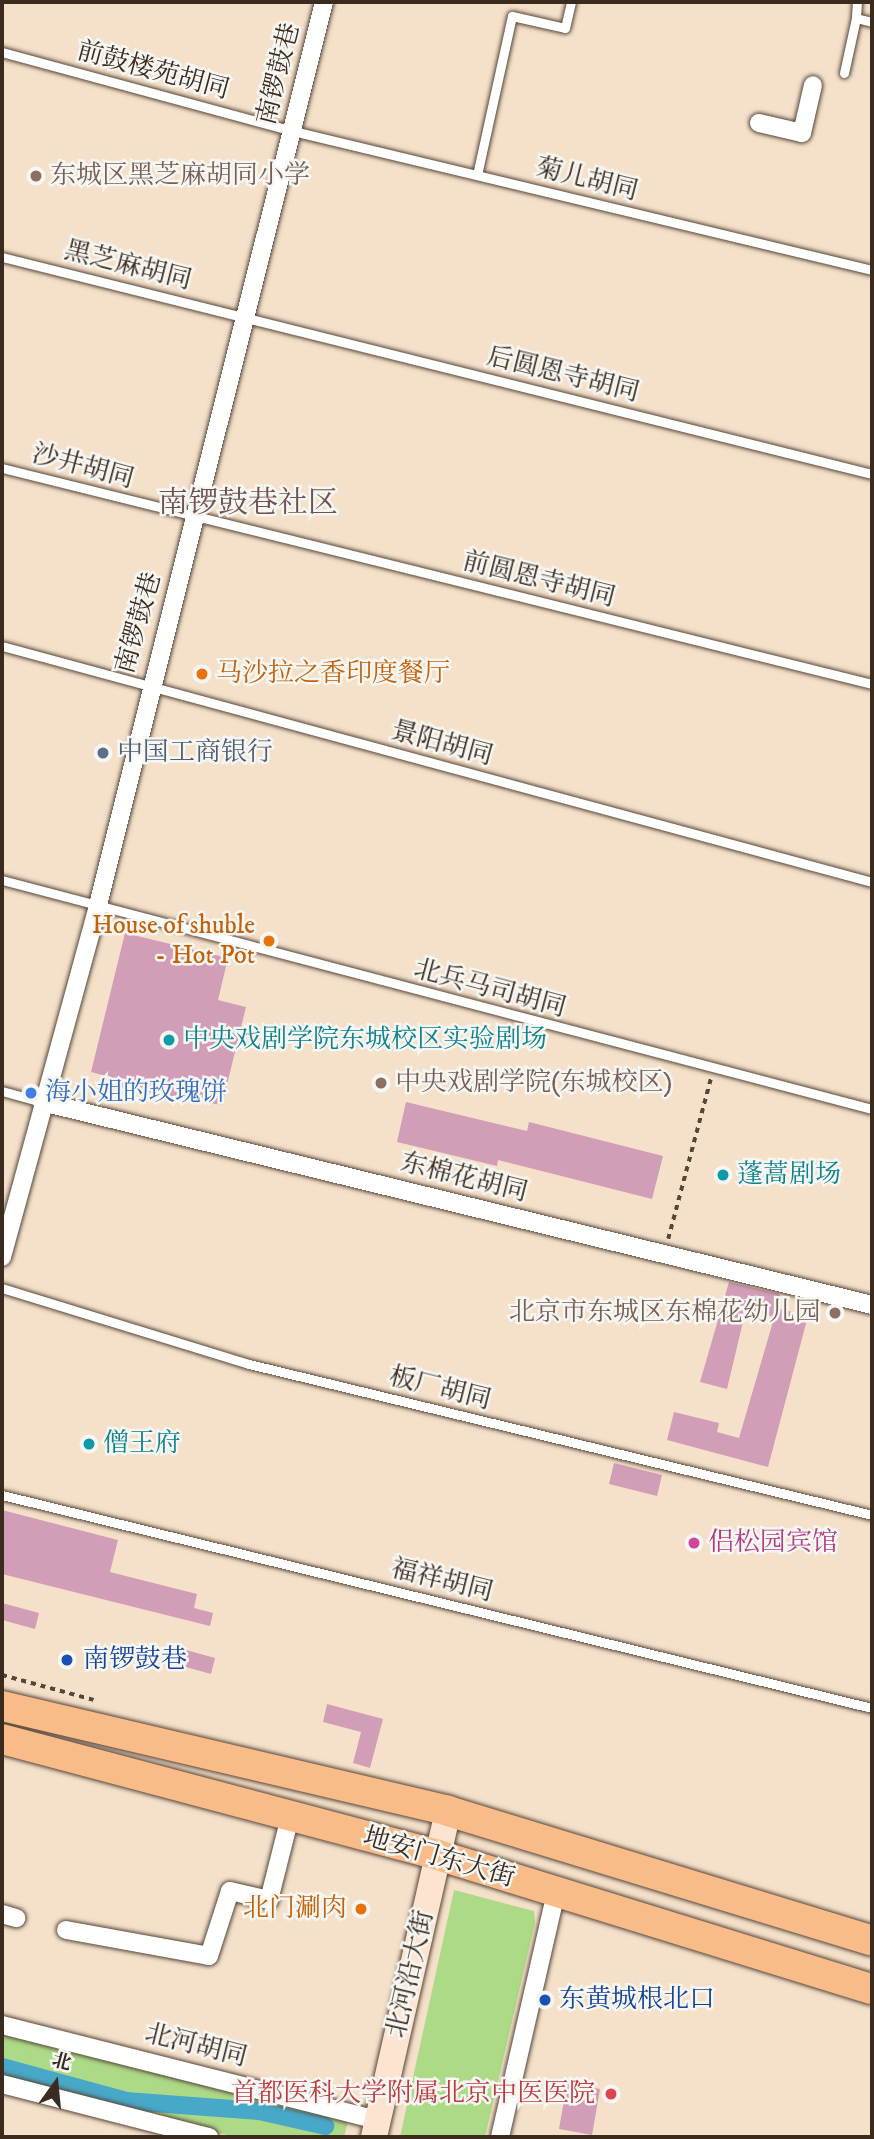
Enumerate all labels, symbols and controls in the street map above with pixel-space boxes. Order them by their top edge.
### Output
street label: 南锣鼓巷 [251,20,307,128]
street label: 前鼓楼苑胡同 [74,36,232,106]
street label: 菊儿胡同 [533,152,641,208]
place label: 东城区黑芝麻胡同小学 [50,160,310,192]
marker: 东城区黑芝麻胡同小学 [28,168,44,184]
street label: 黑芝麻胡同 [61,235,195,297]
street label: 后圆恩寺胡同 [484,341,642,409]
street label: 沙井胡同 [29,438,137,496]
district label: 南锣鼓巷社区 [158,486,338,522]
street label: 前圆恩寺胡同 [460,546,618,614]
street label: 南锣鼓巷 [110,569,168,677]
place label: 马沙拉之香印度餐厅 [216,658,450,690]
marker: 马沙拉之香印度餐厅 [194,666,210,682]
street label: 景阳胡同 [388,715,496,773]
place label: 中国工商银行 [117,737,273,769]
marker: 中国工商银行 [95,745,111,761]
place label: House of shuble - Hot Pot [92,910,255,972]
marker: House of shuble - Hot Pot [261,933,277,949]
street label: 北兵马司胡同 [411,954,569,1024]
place label: 中央戏剧学院东城校区实验剧场 [183,1024,547,1056]
marker: 中央戏剧学院东城校区实验剧场 [161,1032,177,1048]
place label: 中央戏剧学院(东城校区) [395,1067,672,1099]
marker: 中央戏剧学院(东城校区) [373,1075,389,1091]
place label: 海小姐的玫瑰饼 [45,1077,227,1109]
marker: 海小姐的玫瑰饼 [23,1085,39,1101]
street label: 东棉花胡同 [397,1147,531,1209]
place label: 蓬蒿剧场 [737,1159,841,1191]
marker: 蓬蒿剧场 [715,1167,731,1183]
place label: 北京市东城区东棉花幼儿园 [509,1297,821,1329]
marker: 北京市东城区东棉花幼儿园 [827,1305,843,1321]
street label: 板厂胡同 [386,1361,494,1417]
place label: 僧王府 [103,1428,181,1460]
marker: 僧王府 [81,1436,97,1452]
place label: 侣松园宾馆 [708,1527,838,1559]
marker: 侣松园宾馆 [686,1535,702,1551]
street label: 福祥胡同 [388,1553,496,1609]
place label: 南锣鼓巷 [83,1644,187,1676]
marker: 南锣鼓巷 [57,1650,77,1670]
street label: 地安门东大街 [360,1822,518,1894]
place label: 北门涮肉 [243,1893,347,1925]
marker: 北门涮肉 [353,1901,369,1917]
street label: 北河沿大街 [381,1907,441,2041]
place label: 东黄城根北口 [559,1984,715,2016]
marker: 东黄城根北口 [537,1992,553,2008]
street label: 北河胡同 [142,2018,250,2074]
north arrow [21,2048,91,2118]
text: 北 [49,2049,74,2076]
place label: 首都医科大学附属北京中医医院 [231,2078,595,2110]
marker: 首都医科大学附属北京中医医院 [601,2084,621,2104]

